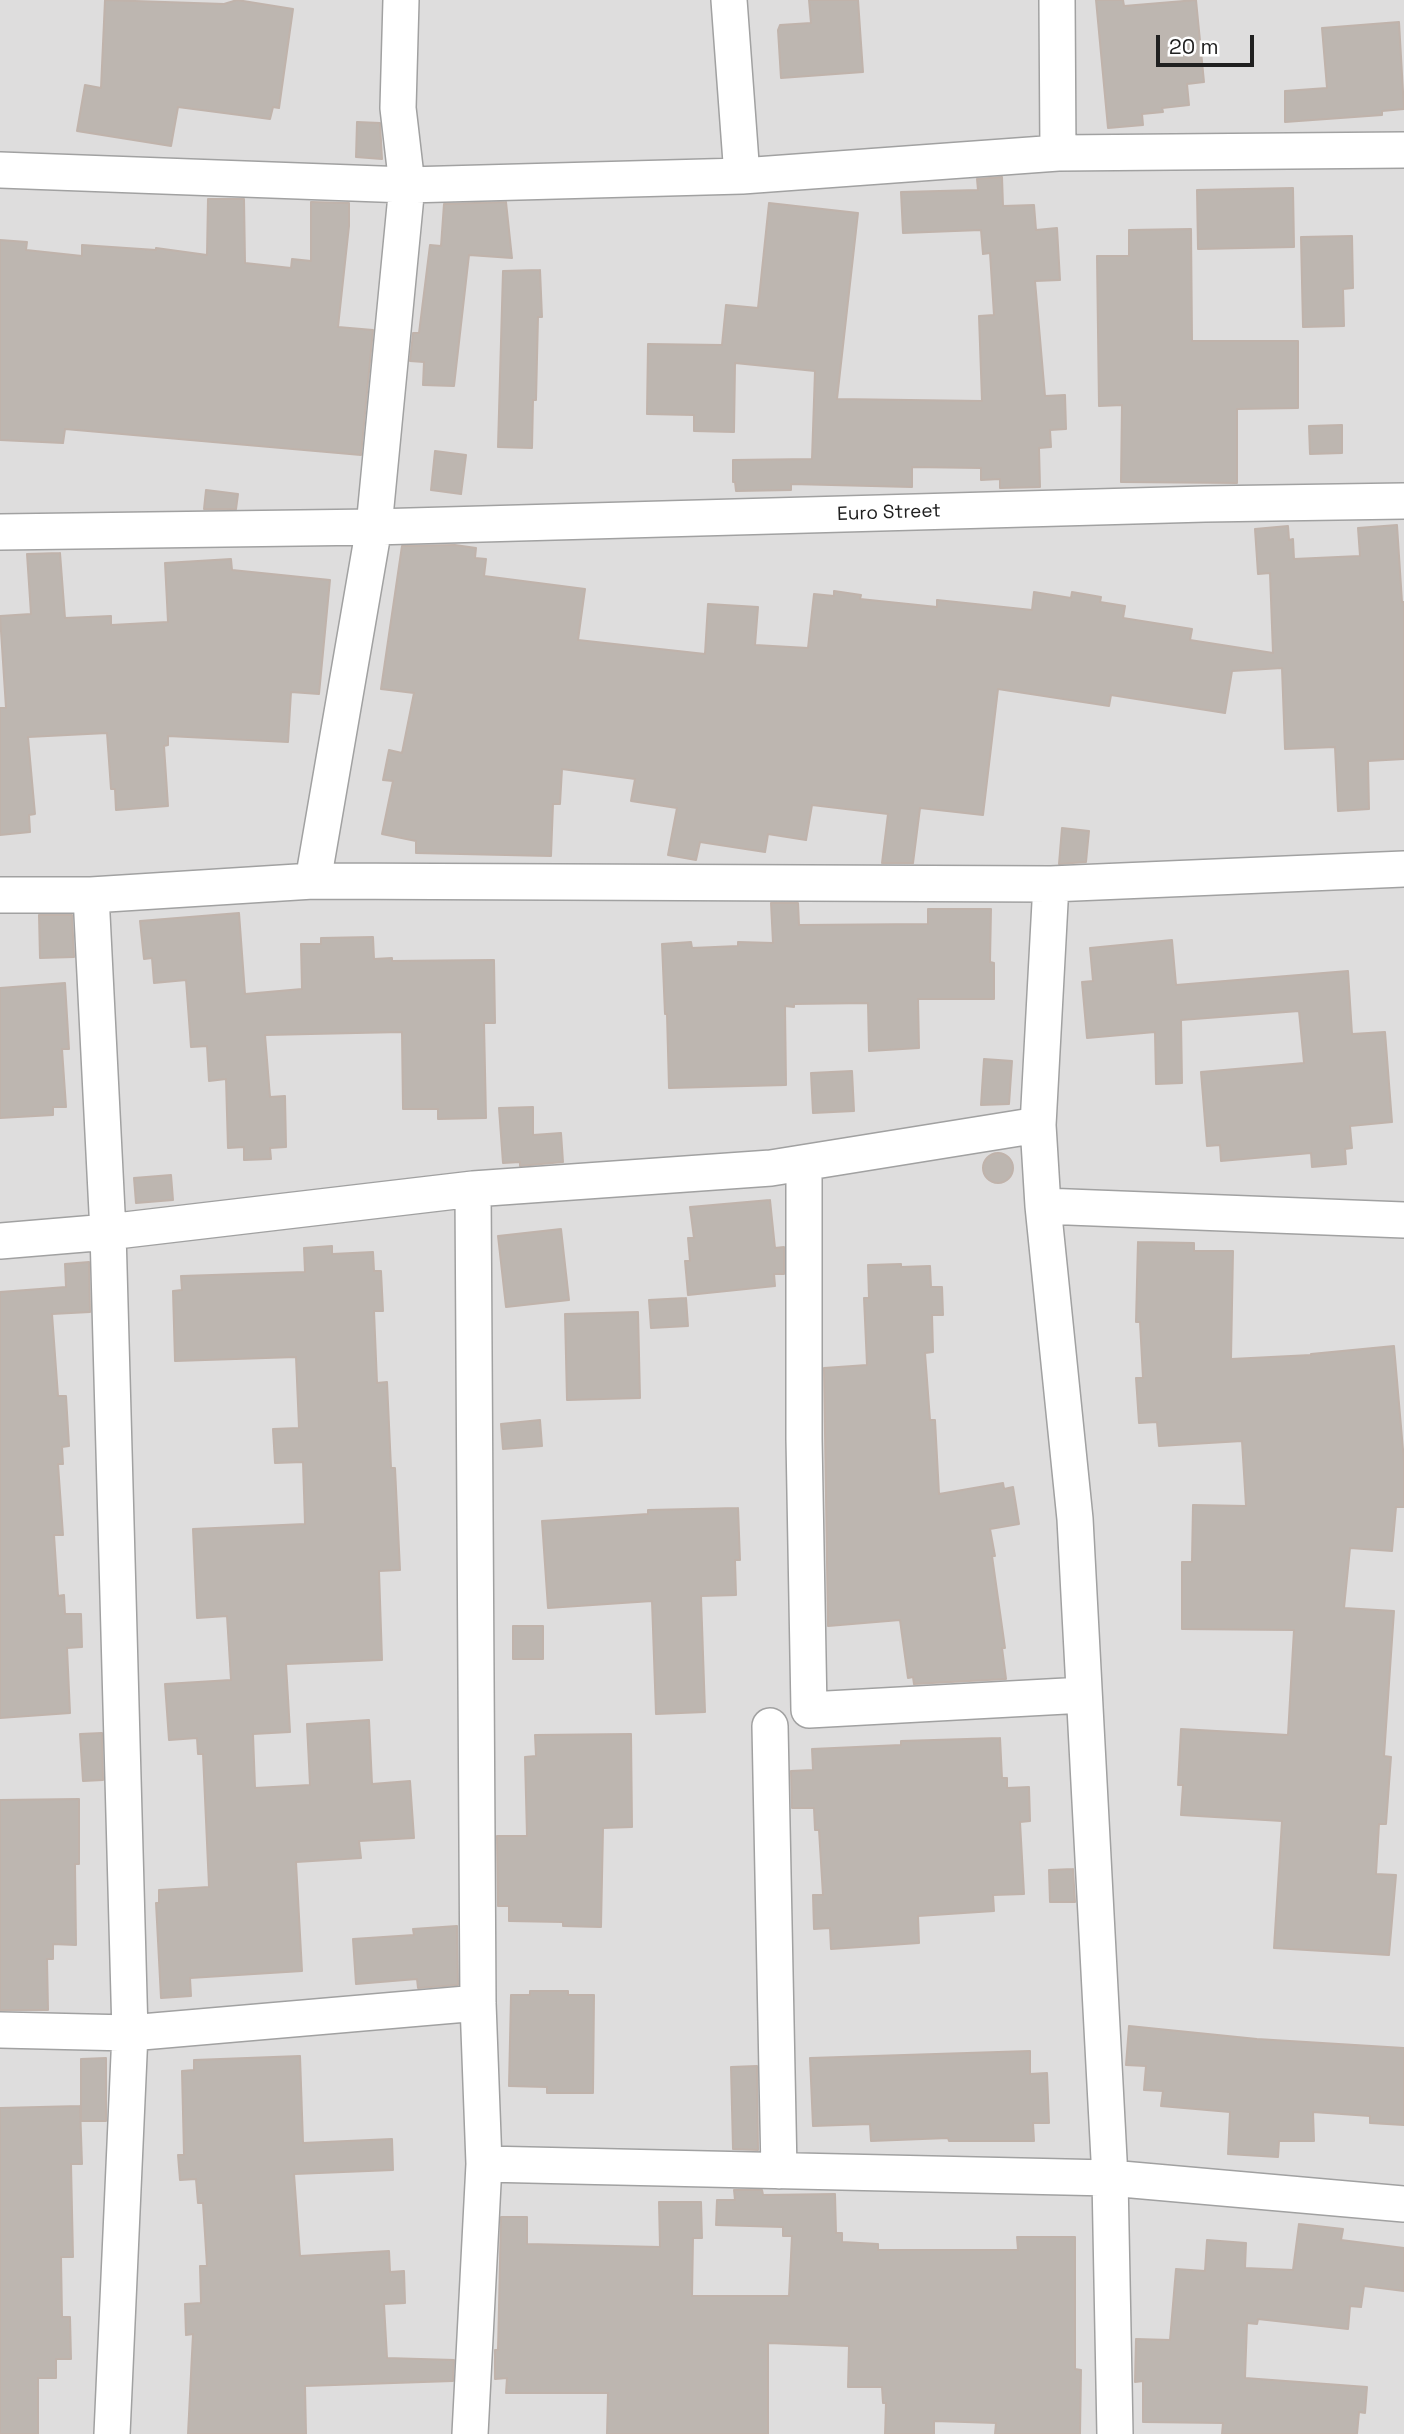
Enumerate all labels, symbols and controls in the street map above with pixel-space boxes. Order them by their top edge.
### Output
scale bar [1159,21,1257,65]
text: 20 m [1169,33,1219,60]
street label: Euro Street [837,500,941,526]

